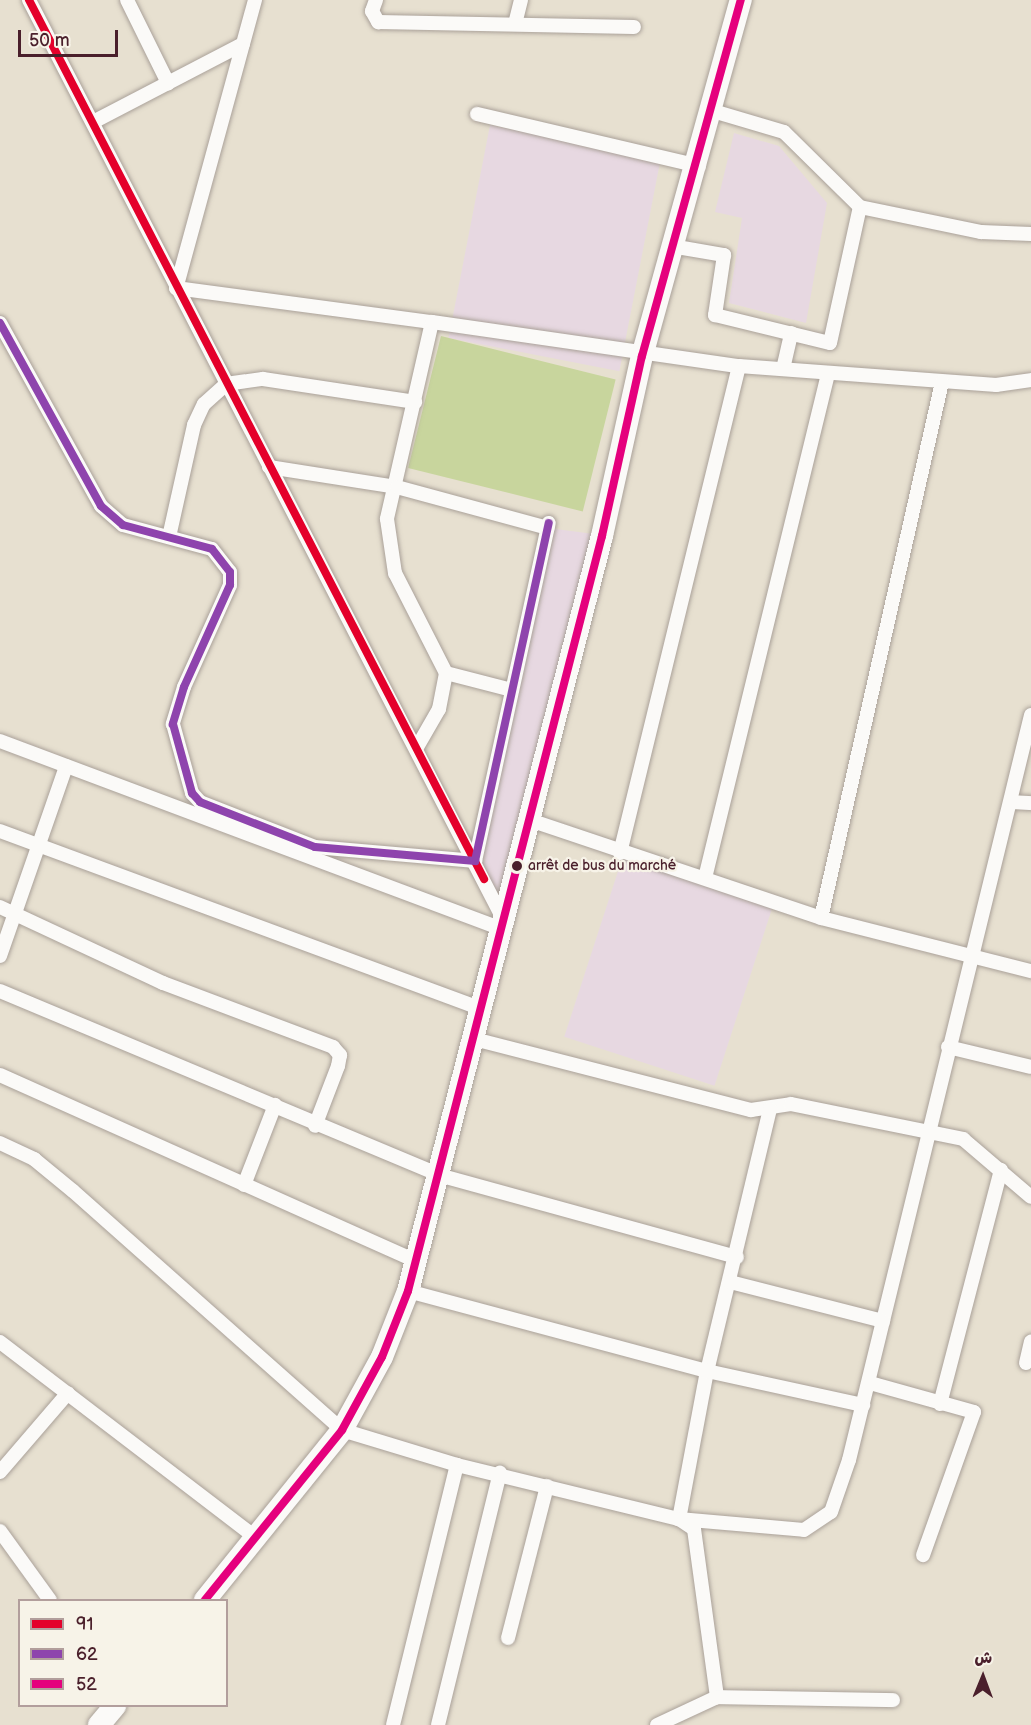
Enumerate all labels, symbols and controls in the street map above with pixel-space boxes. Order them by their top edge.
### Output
scale bar [21,18,122,56]
text: 50 m [29,30,70,51]
place label: arrêt de bus du marché [528,858,676,874]
marker: arrêt de bus du marché [511,860,523,872]
legend [18,1599,228,1707]
text: 91 [76,1614,93,1635]
text: 62 [76,1644,98,1665]
north arrow [953,1647,1013,1707]
text: ش [974,1649,992,1668]
text: 52 [76,1674,97,1695]

